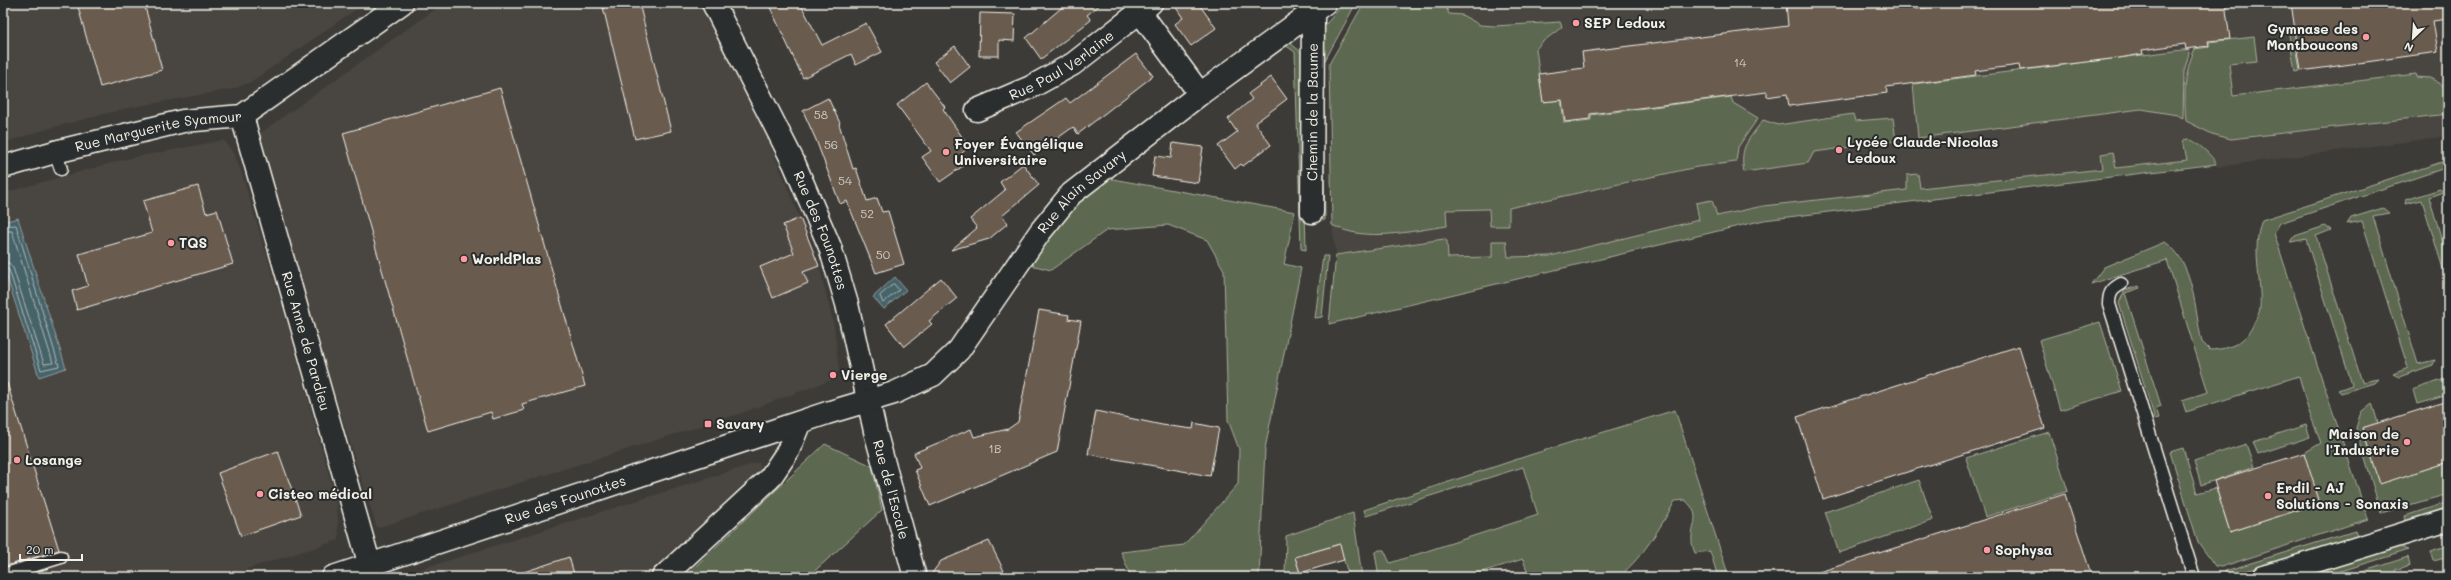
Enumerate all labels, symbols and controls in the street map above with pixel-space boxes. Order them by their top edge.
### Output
place label: SEP Ledoux [1584,13,1666,32]
marker: SEP Ledoux [1571,18,1581,28]
north arrow [2393,18,2433,58]
place label: Gymnase des Montboucons [2267,19,2358,54]
street label: Rue Paul Verlaine [1006,26,1118,104]
marker: Gymnase des Montboucons [2361,32,2371,42]
text: N [2402,39,2416,56]
street label: Chemin de la Baume [1302,43,1322,181]
house number: 14 [1734,54,1746,70]
street label: Rue Marguerite Syamour [73,106,243,156]
house number: 58 [814,106,828,122]
place label: Lycée Claude-Nicolas Ledoux [1847,132,1998,167]
place label: Foyer Évangélique Universitaire [954,134,1084,169]
house number: 56 [824,136,838,152]
street label: Rue Alain Savary [1033,145,1130,237]
marker: Lycée Claude-Nicolas Ledoux [1834,145,1844,155]
marker: Foyer Évangélique Universitaire [941,147,951,157]
street label: Rue des Founottes [789,168,852,292]
house number: 54 [838,172,852,188]
house number: 52 [860,205,874,221]
place label: TQS [179,233,207,252]
marker: TQS [166,238,176,248]
house number: 50 [876,246,891,262]
place label: WorldPlas [472,249,541,268]
marker: WorldPlas [459,254,469,264]
street label: Rue Anne de Pardieu [278,269,335,413]
place label: Vierge [841,365,887,384]
marker: Vierge [828,370,838,380]
place label: Savary [716,414,765,433]
marker: Savary [703,419,713,429]
place label: Maison de l'Industrie [2326,424,2399,459]
marker: Maison de l'Industrie [2402,437,2412,447]
street label: Rue de l'Escale [869,438,914,541]
house number: 1B [989,440,1001,456]
place label: Losange [25,450,82,469]
marker: Losange [12,455,22,465]
street label: Rue des Founottes [502,470,628,528]
place label: Erdil - AJ Solutions - Sonaxis [2276,478,2409,513]
place label: Cisteo médical [268,484,372,503]
marker: Cisteo médical [255,489,265,499]
marker: Erdil - AJ Solutions - Sonaxis [2263,491,2273,501]
scale bar [20,536,82,562]
place label: Sophysa [1995,540,2053,559]
text: 20 m [26,541,54,557]
marker: Sophysa [1982,545,1992,555]

